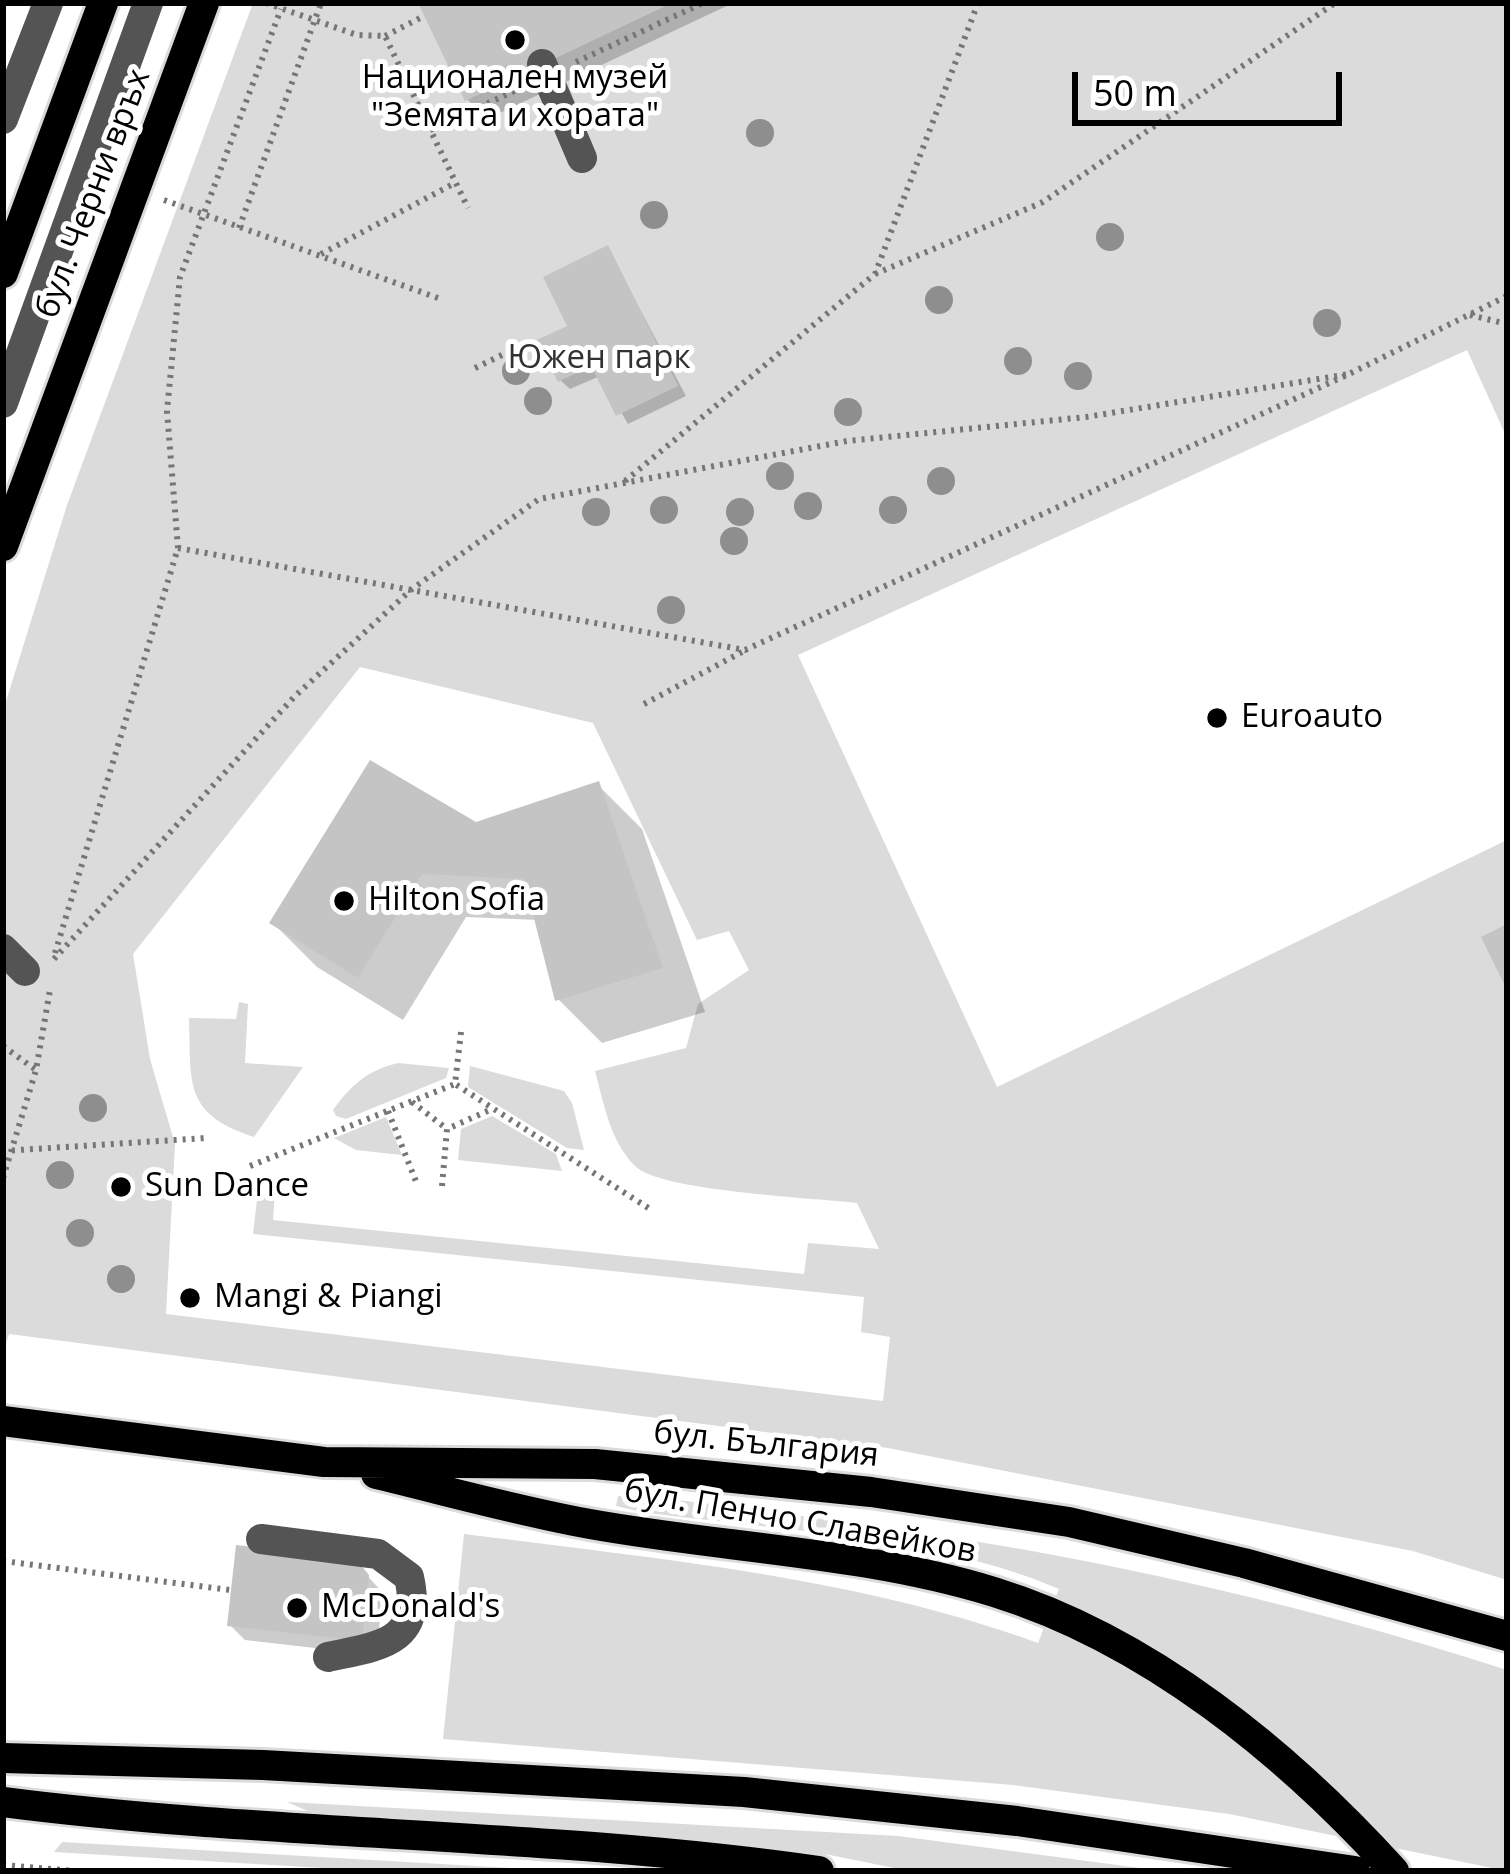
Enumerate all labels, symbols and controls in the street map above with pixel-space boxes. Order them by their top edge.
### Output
marker: Национален музей "Земята и хората" [502,27,528,53]
scale bar [1078,48,1348,122]
place label: Национален музей "Земята и хората" [362,59,668,137]
street label: бул. Черни връх [28,64,160,324]
text: 50 m [1093,68,1177,117]
park label: Южен парк [508,339,690,379]
place label: Euroauto [1241,698,1383,738]
marker: Euroauto [1204,705,1230,731]
place label: Hilton Sofia [368,881,545,921]
marker: Hilton Sofia [331,888,357,914]
place label: Sun Dance [145,1167,309,1207]
marker: Sun Dance [108,1174,134,1200]
place label: Mangi & Piangi [214,1278,443,1318]
marker: Mangi & Piangi [177,1285,203,1311]
street label: бул. България [652,1413,880,1477]
street label: бул. Пенчо Славейков [621,1472,979,1572]
place label: McDonald's [321,1588,500,1628]
marker: McDonald's [284,1595,310,1621]

